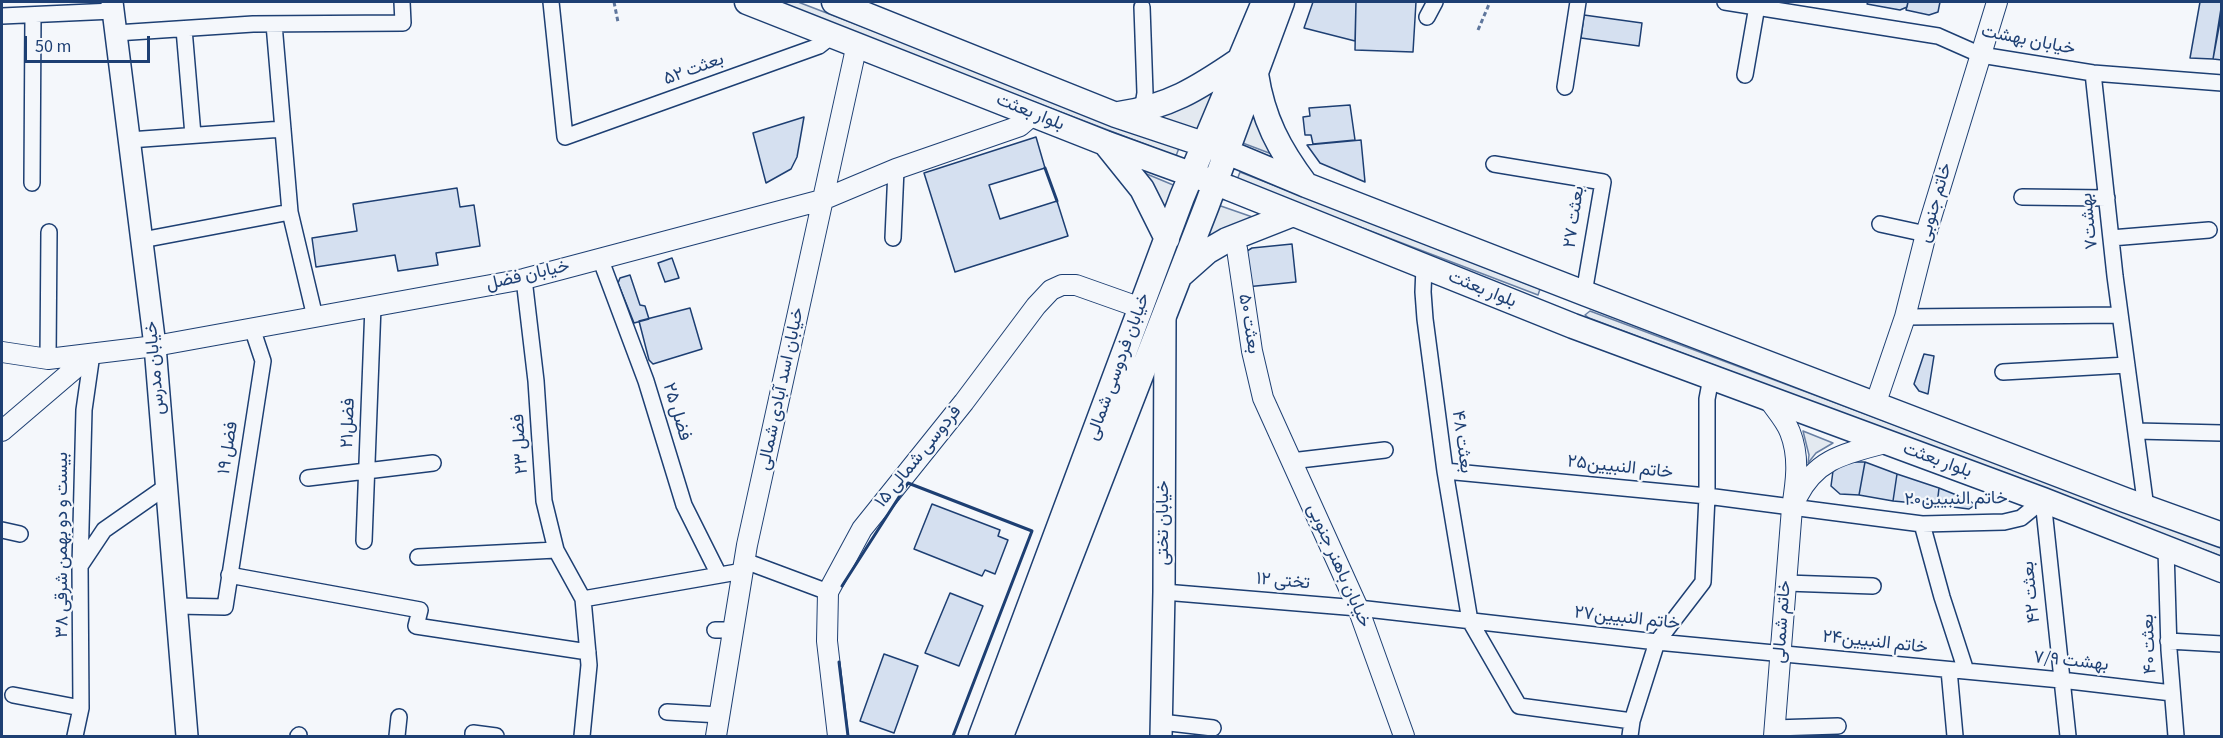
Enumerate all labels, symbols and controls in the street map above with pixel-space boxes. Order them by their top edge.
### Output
street label: خیابان بهشت [1979,21,2077,61]
scale bar [27,24,153,62]
text: 50 m [35,34,71,59]
street label: بعثت ۵۲ [661,49,727,91]
street label: بلوار بعثت [993,90,1067,136]
street label: خاتم جنوبی [1914,161,1958,245]
street label: بعثت ۲۷ [1560,185,1590,249]
street label: بهشت۷ [2076,192,2104,250]
street label: خیابان فضل [484,256,572,296]
street label: بلوار بعثت [1445,267,1519,313]
street label: خیابان فردوسی شمالی [1082,290,1156,444]
street label: بعثت ۵۰ [1233,292,1263,356]
street label: خیابان اسد آبادی شمالی [754,306,810,472]
street label: خیابان مدرس [141,320,171,416]
street label: فضل ۲۵ [657,380,695,444]
street label: فضل۲۱ [337,397,361,449]
street label: فردوسی شمالی ۱۵ [871,401,967,513]
street label: بعثت ۴۸ [1446,409,1476,475]
street label: فضل ۲۳ [508,413,534,475]
street label: فضل ۱۹ [214,420,244,476]
street label: بلوار بعثت [1900,439,1974,483]
street label: بیست و دو بهمن شرقی ۳۸ [52,452,74,638]
street label: خاتم النبیین۲۵ [1566,452,1674,484]
street label: خیابان تختی [1153,480,1175,566]
street label: خاتم النبیین۲۰ [1904,488,2008,512]
street label: خیابان باهنر جنوبی [1301,501,1375,631]
street label: بعثت ۴۲ [2018,560,2046,624]
street label: تختی ۱۲ [1255,569,1311,595]
street label: خاتم شمالی [1769,580,1797,664]
street label: خاتم النبیین۲۷ [1573,603,1681,635]
street label: بعثت ۴۰ [2138,613,2162,675]
street label: خاتم النبیین۲۴ [1821,627,1929,659]
street label: بهشت ۷/۹ [2032,647,2110,677]

